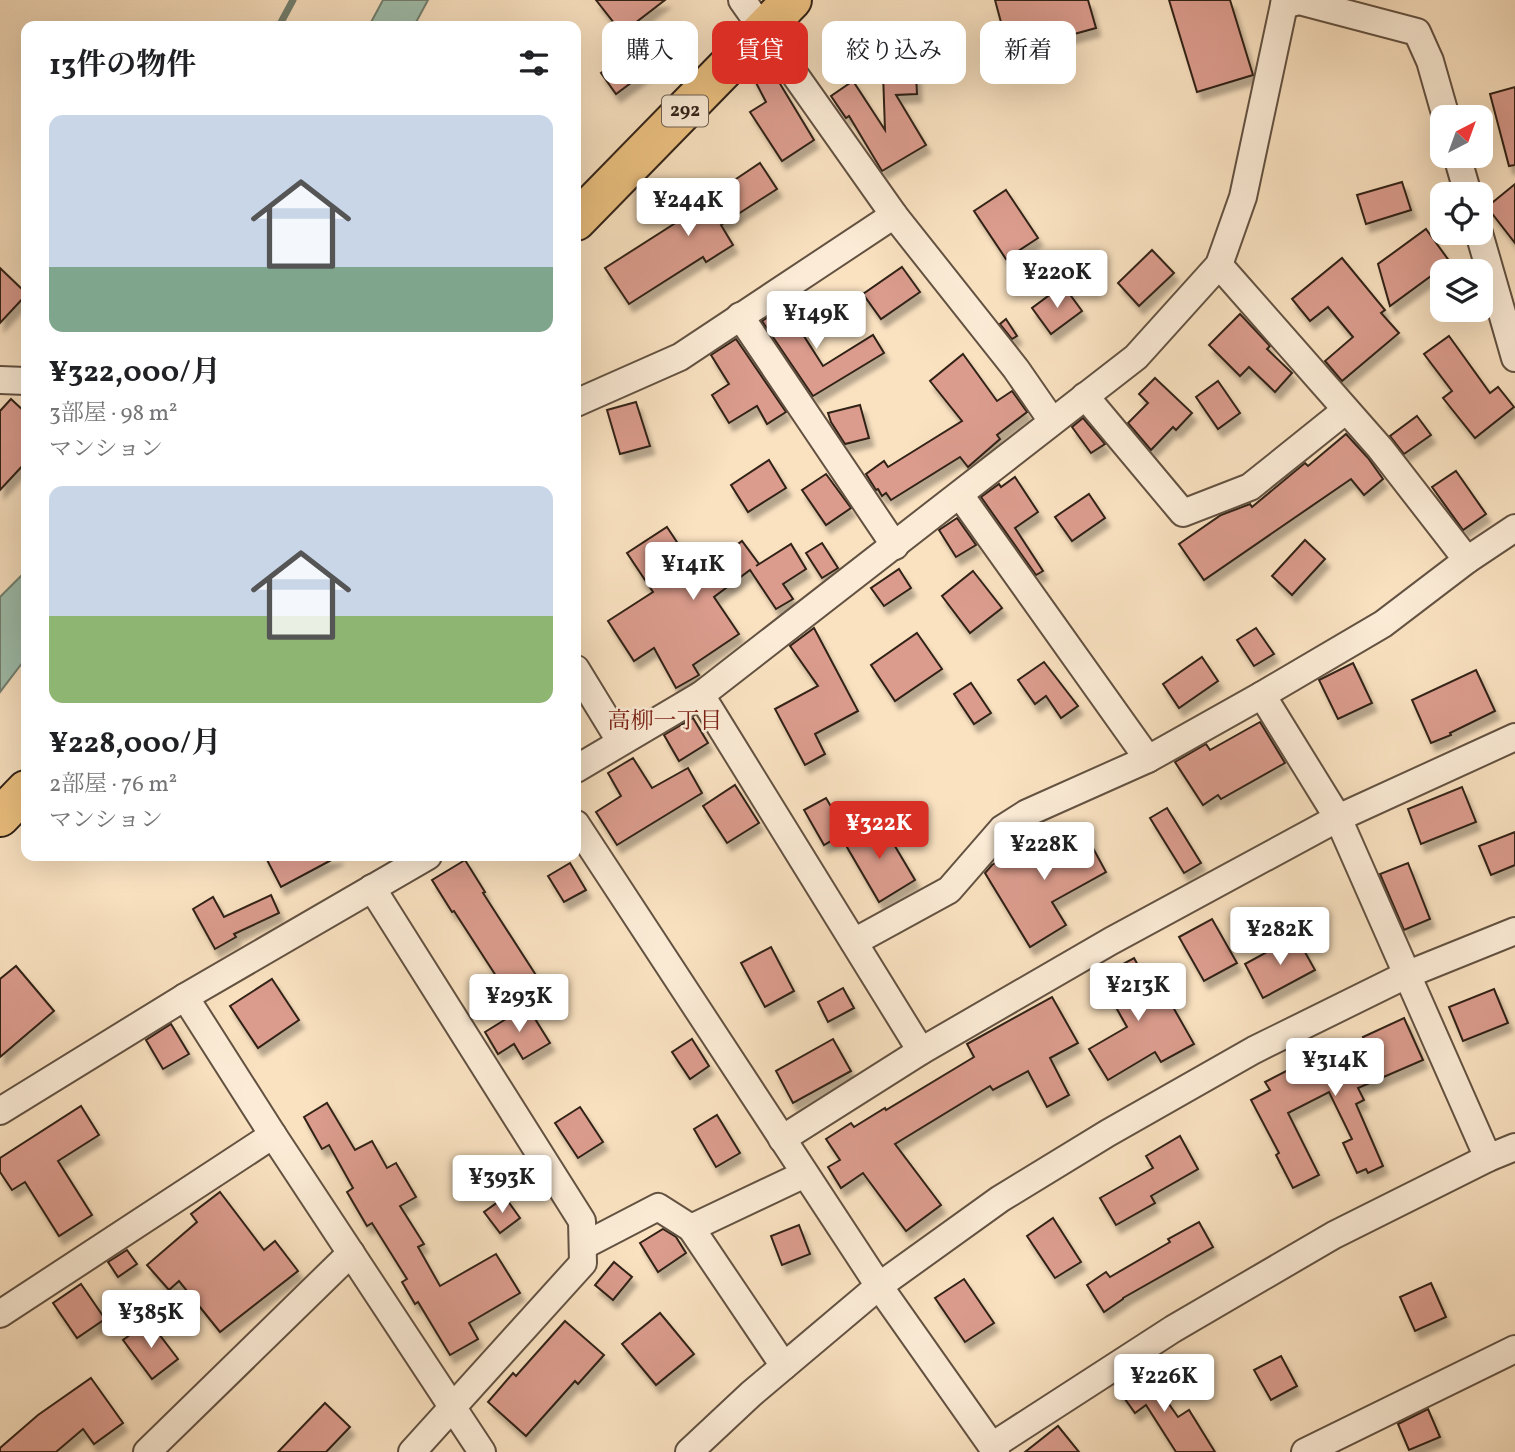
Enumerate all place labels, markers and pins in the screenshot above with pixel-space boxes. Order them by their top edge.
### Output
pin: ¥244K [639,178,737,238]
pin: ¥220K [1008,250,1106,310]
pin: ¥149K [767,292,865,351]
pin: ¥141K [644,542,742,602]
pin: ¥322K [830,802,928,861]
pin: ¥228K [995,822,1093,882]
pin: ¥282K [1231,908,1329,967]
pin: ¥213K [1089,964,1187,1023]
pin: ¥293K [470,974,568,1034]
pin: ¥314K [1286,1038,1384,1098]
pin: ¥393K [453,1156,551,1215]
pin: ¥385K [102,1290,200,1350]
pin: ¥226K [1115,1354,1213,1414]

